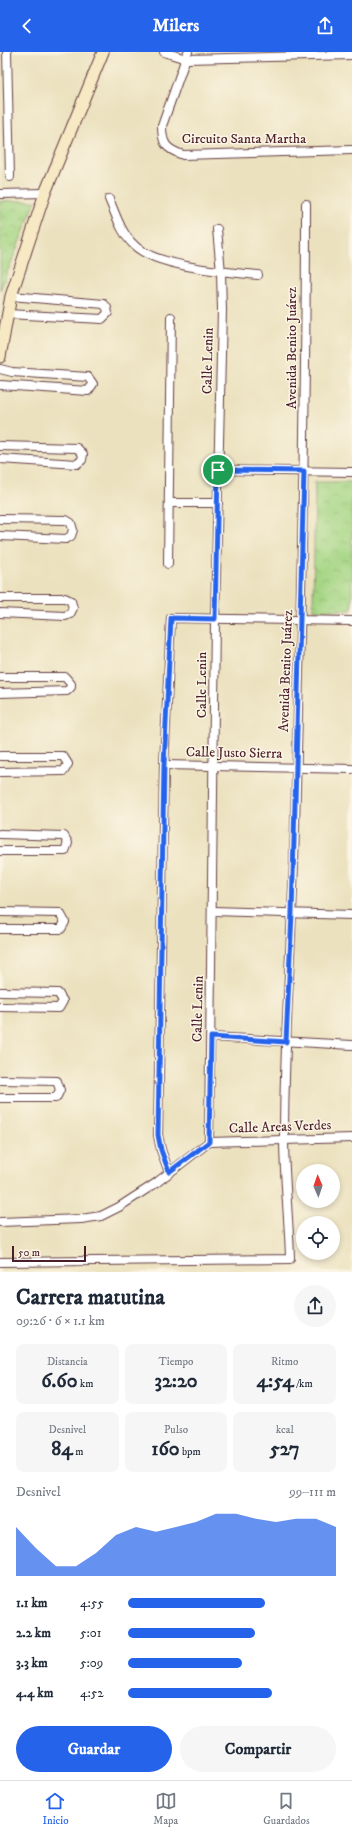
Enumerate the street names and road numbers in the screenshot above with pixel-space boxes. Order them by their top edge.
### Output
street label: Circuito Santa Martha [182,130,306,148]
street label: Avenida Benito Juárez [283,287,301,409]
street label: Calle Lenin [198,327,218,394]
street label: Avenida Benito Juárez [275,610,297,732]
street label: Calle Lenin [193,651,211,718]
street label: Calle Justo Sierra [186,743,282,763]
street label: Calle Lenin [188,975,208,1042]
street label: Calle Areas Verdes [228,1116,332,1138]

